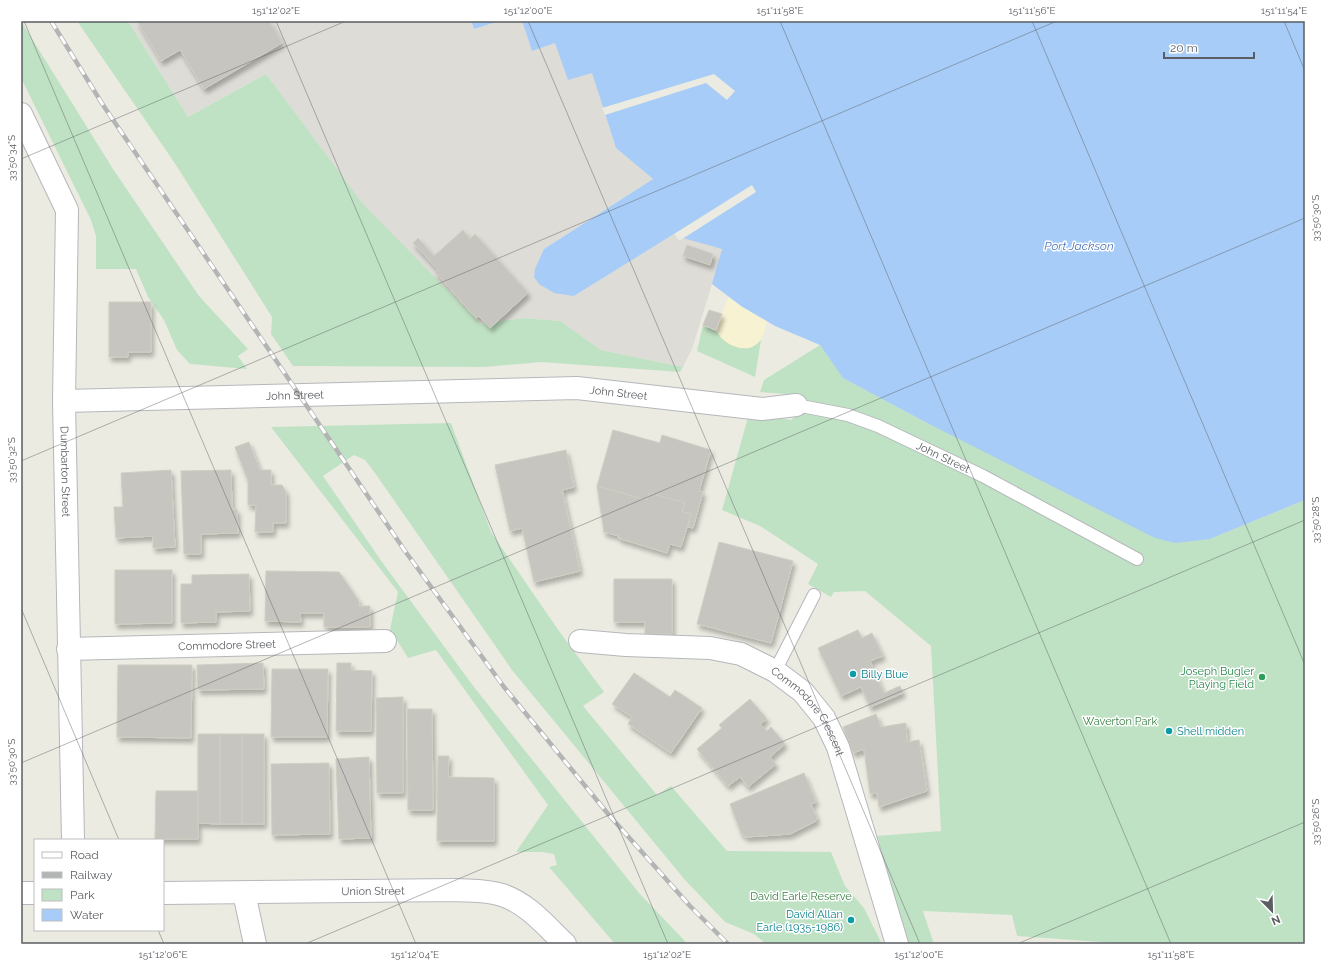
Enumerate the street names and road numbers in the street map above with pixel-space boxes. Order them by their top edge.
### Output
street label: John Street [589,383,648,402]
street label: John Street [266,388,324,402]
street label: Dumbarton Street [58,426,73,518]
street label: John Street [914,439,972,475]
street label: Commodore Street [178,637,276,653]
street label: Commodore Crescent [769,664,847,758]
street label: Union Street [341,884,405,898]

